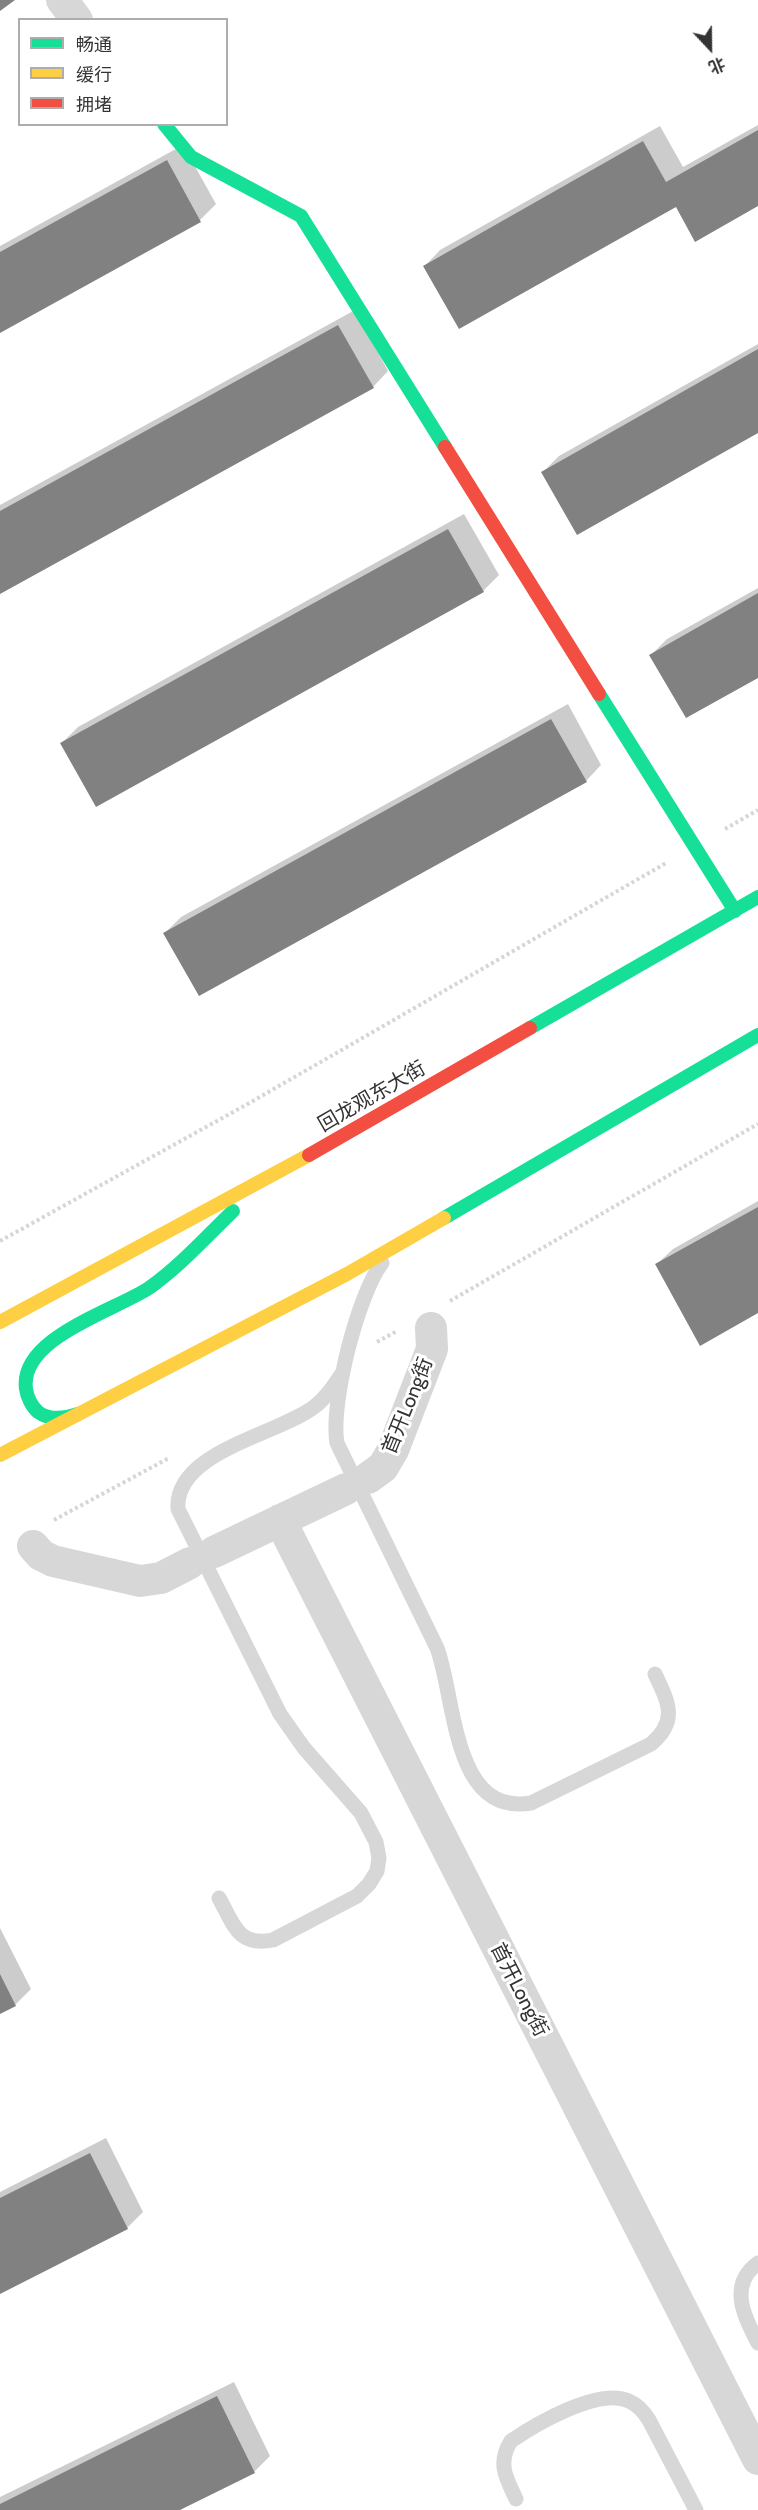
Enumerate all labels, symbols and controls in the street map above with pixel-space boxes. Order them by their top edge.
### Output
legend [18,18,228,126]
north arrow [680,18,740,78]
text: 畅通 [76,34,112,56]
text: 北 [706,53,728,77]
text: 缓行 [76,64,112,86]
text: 拥堵 [76,94,112,116]
street label: 回龙观东大街 [314,1057,430,1137]
street label: 首开Long街 [378,1354,438,1458]
street label: 首开Long街 [485,1939,553,2041]

